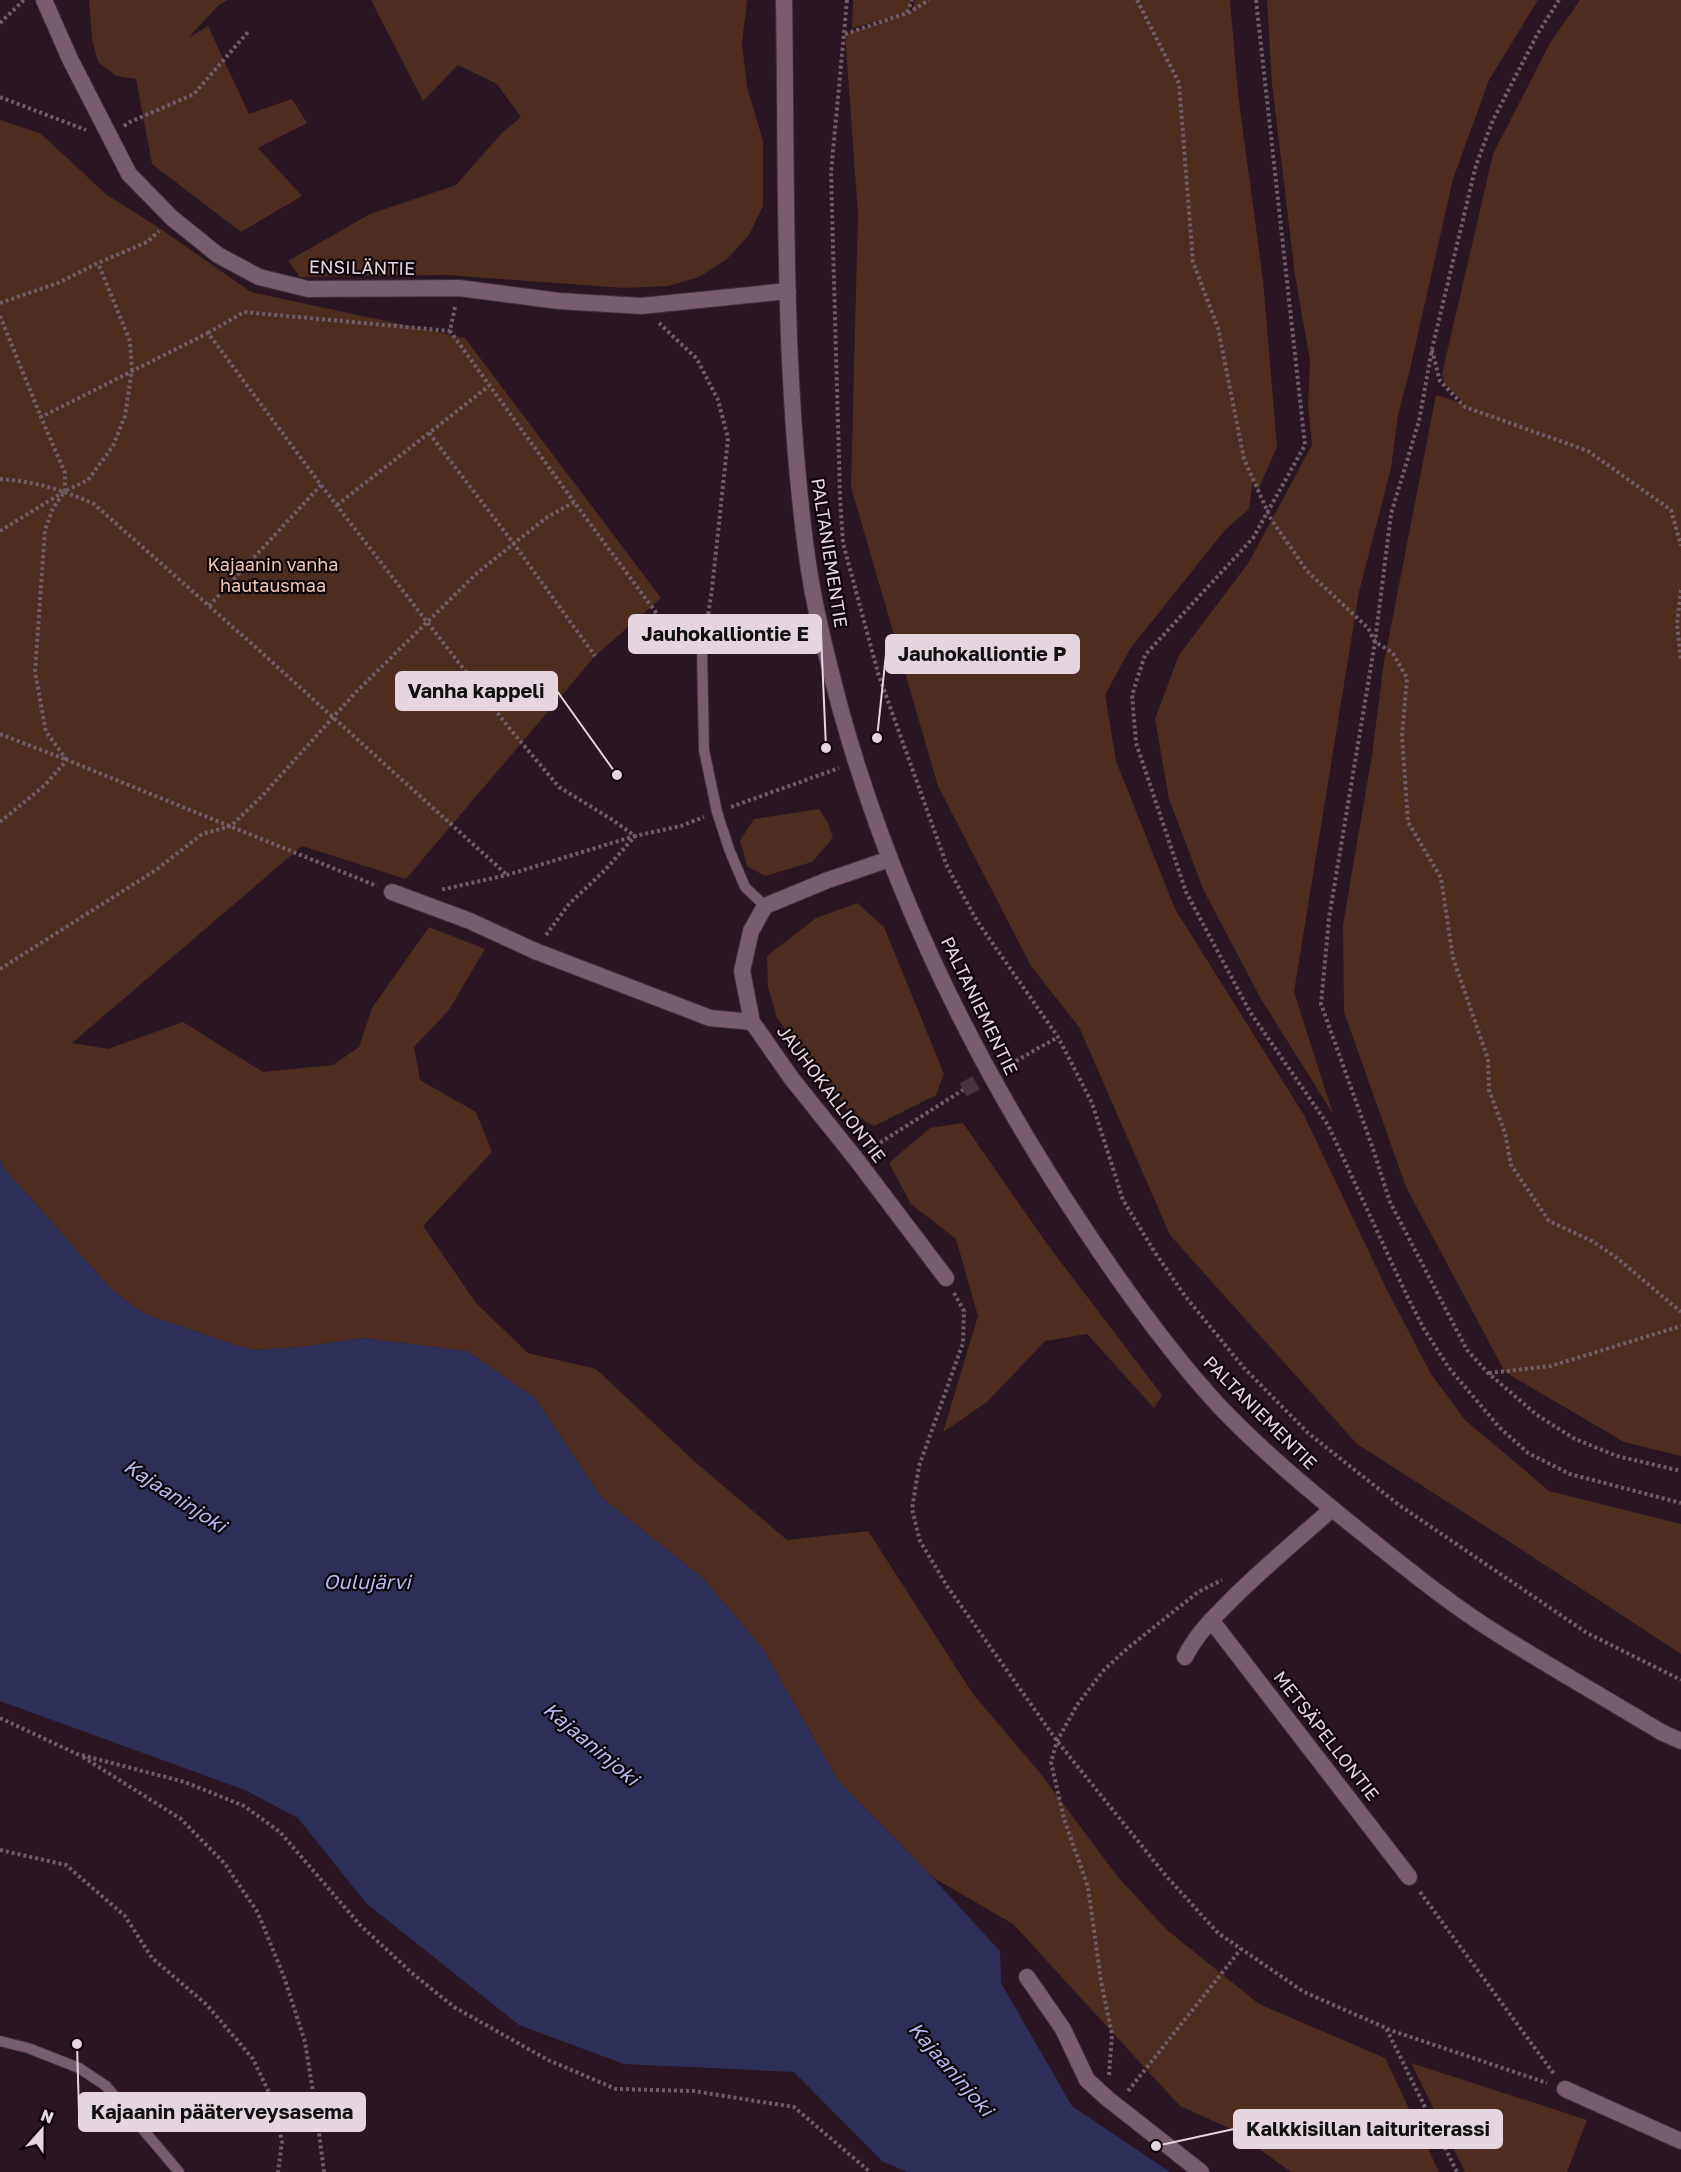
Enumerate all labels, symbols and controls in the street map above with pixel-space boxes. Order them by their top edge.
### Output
street label: ENSILÄNTIE [309,255,415,279]
street label: PALTANIEMENTIE [807,476,853,629]
park label: Kajaanin vanha hautausmaa [207,553,339,596]
callout: Jauhokalliontie E [629,615,821,653]
text: Jauhokalliontie E [641,621,809,645]
callout: Jauhokalliontie P [886,635,1079,673]
text: Jauhokalliontie P [898,641,1066,665]
callout: Vanha kappeli [396,672,557,710]
text: Vanha kappeli [408,678,544,702]
street label: PALTANIEMENTIE [937,933,1023,1078]
street label: JAUHOKALLIONTIE [773,1020,891,1167]
street label: PALTANIEMENTIE [1199,1351,1322,1474]
water label: Kajaaninjoki [119,1453,233,1539]
water label: Oulujärvi [323,1569,413,1594]
street label: METSÄPELLONTIE [1269,1666,1384,1805]
water label: Kajaaninjoki [539,1696,646,1792]
water label: Kajaaninjoki [904,2016,1001,2123]
callout: Kajaanin pääterveysasema [79,2093,365,2131]
text: Kajaanin pääterveysasema [91,2099,353,2123]
north arrow [12,2100,72,2160]
text: N [38,2104,57,2128]
callout: Kalkkisillan laituriterassi [1234,2110,1502,2148]
text: Kalkkisillan laituriterassi [1246,2116,1490,2140]

